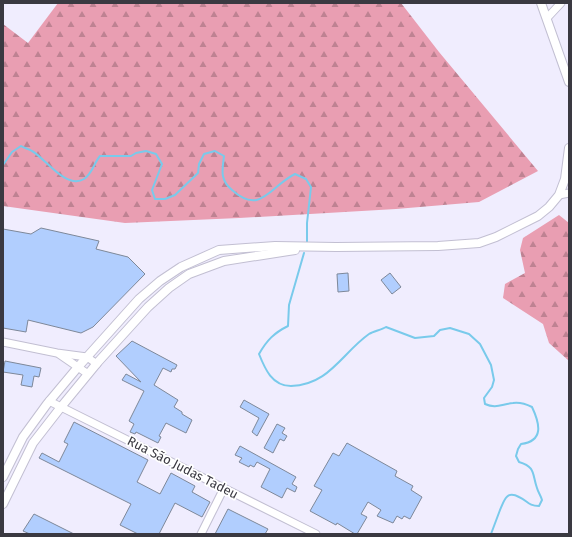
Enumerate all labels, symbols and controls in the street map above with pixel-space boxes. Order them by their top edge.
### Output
street label: Rua São Judas Tadeu [125,433,241,502]

